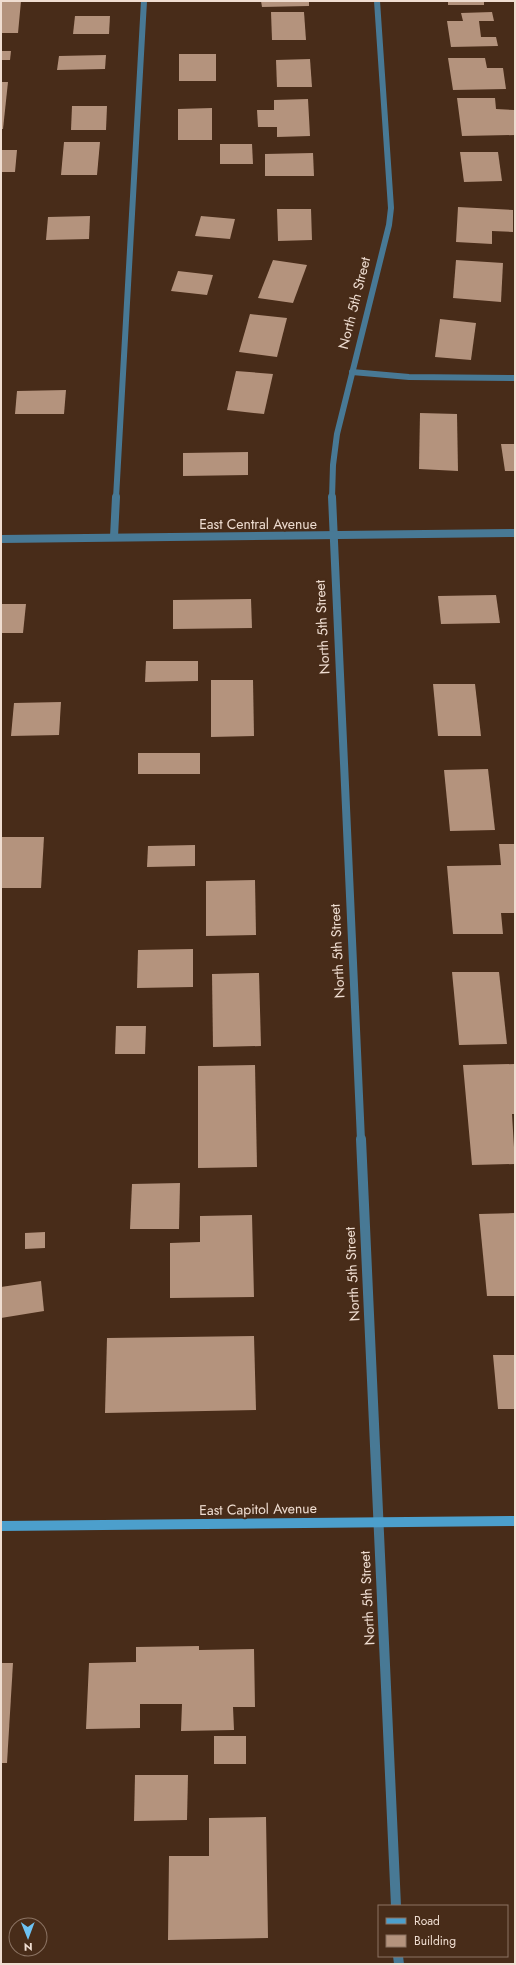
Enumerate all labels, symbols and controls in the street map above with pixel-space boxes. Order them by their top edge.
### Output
street label: North 5th Street [333,254,375,351]
street label: East Central Avenue [199,514,317,534]
street label: North 5th Street [310,579,334,675]
street label: North 5th Street [325,903,349,999]
street label: North 5th Street [340,1226,364,1322]
street label: East Capitol Avenue [199,1498,317,1520]
street label: North 5th Street [355,1550,379,1646]
legend [378,1905,508,1957]
text: Road [414,1912,440,1930]
north arrow [8,1917,48,1957]
text: Building [414,1932,456,1950]
text: N [24,1939,33,1955]

